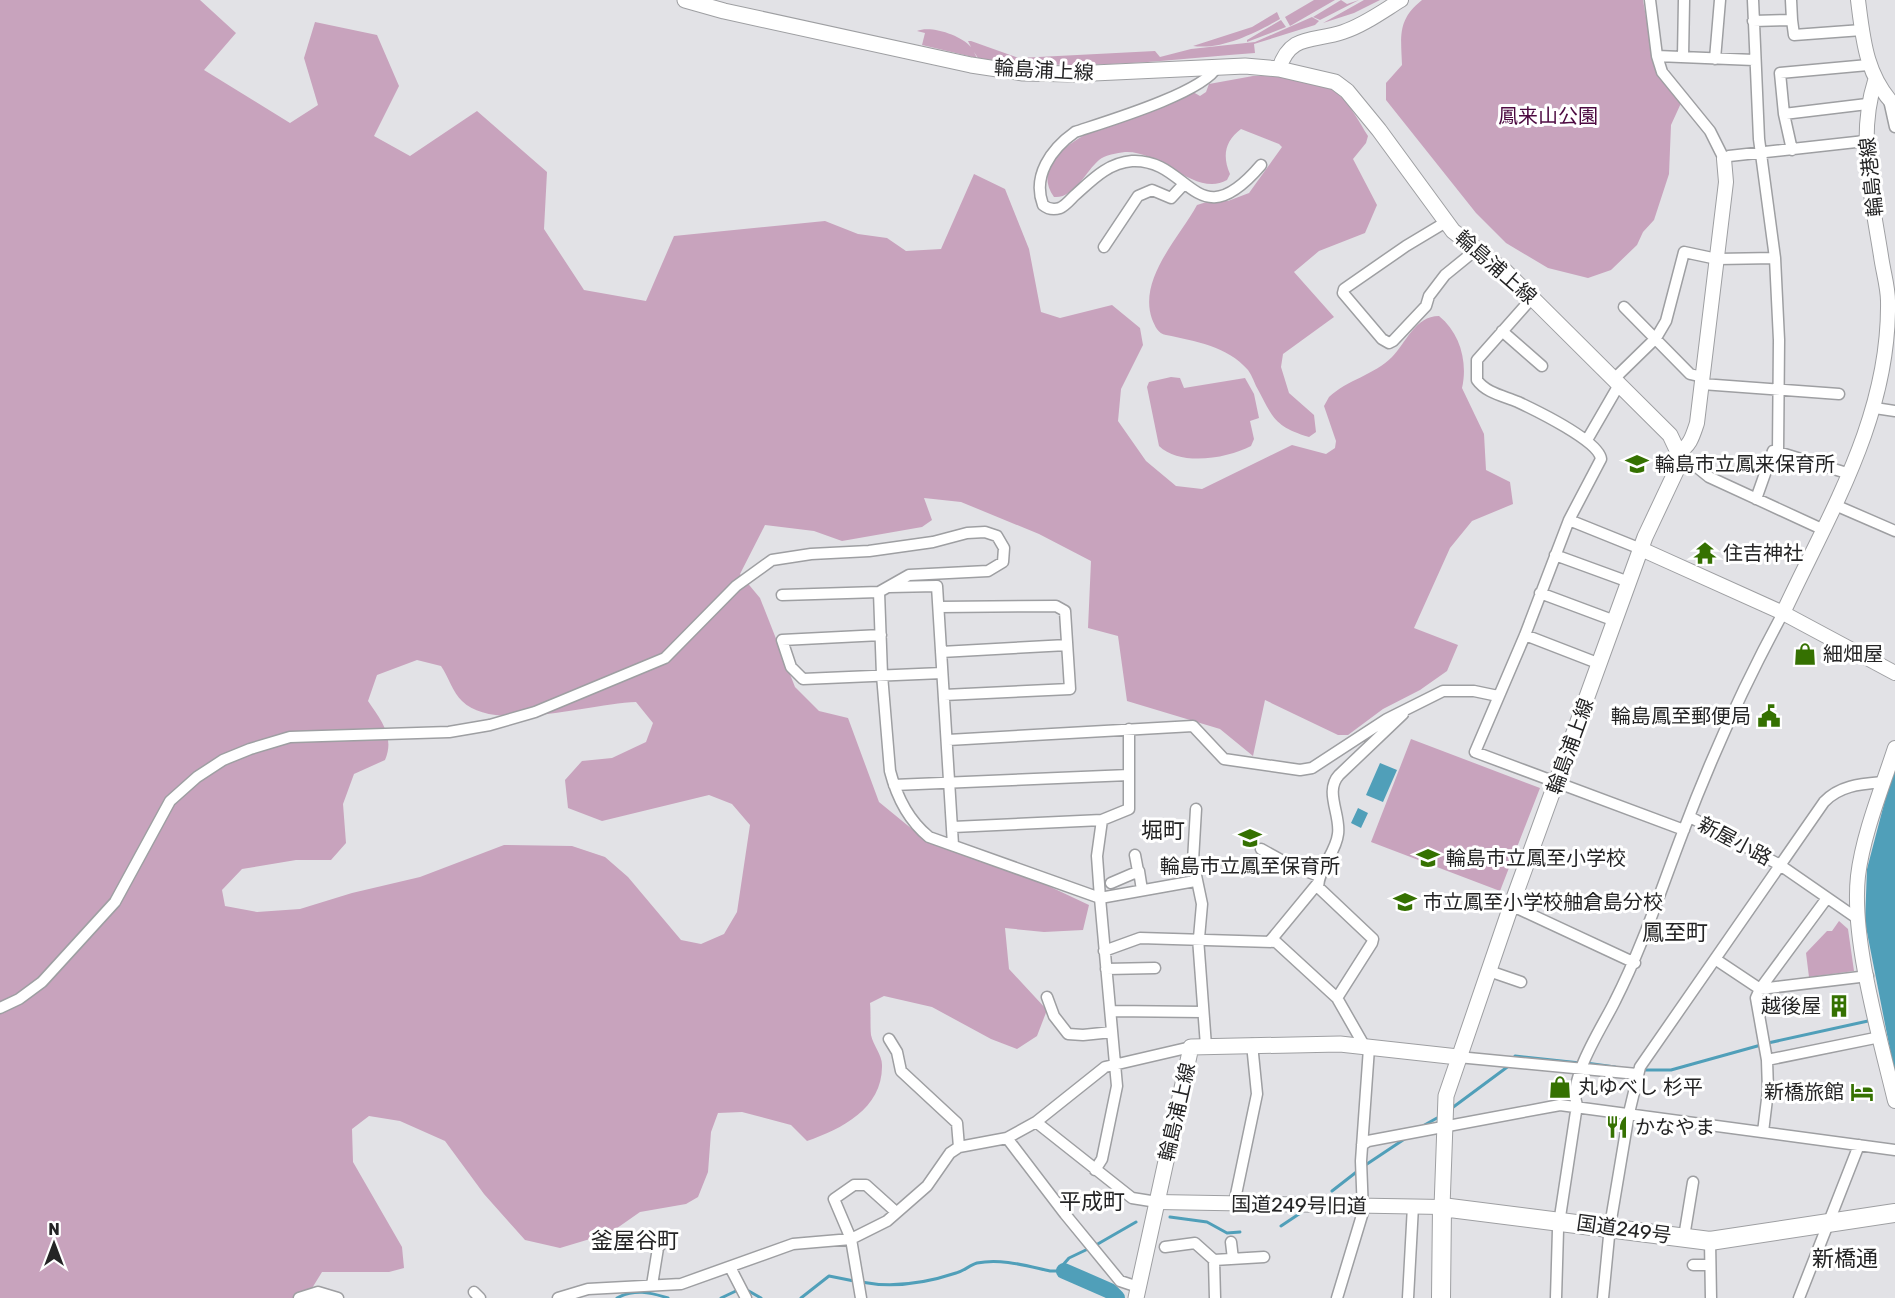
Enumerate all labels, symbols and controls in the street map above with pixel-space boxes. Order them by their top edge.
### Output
street label: 輪島浦上線 [993,55,1095,85]
park label: 鳳来山公園 [1498,104,1598,128]
street label: 輪島港線 [1855,136,1887,218]
street label: 輪島浦上線 [1450,225,1542,309]
school or university icon: 輪島市立鳳来保育所 [1624,451,1650,477]
place label: 輪島市立鳳来保育所 [1655,452,1835,476]
temple icon: 住吉神社 [1692,540,1718,566]
place label: 住吉神社 [1723,541,1803,565]
shop icon: 細畑屋 [1792,641,1818,667]
place label: 細畑屋 [1823,642,1883,666]
street label: 輪島浦上線 [1542,695,1598,797]
public building icon: 輪島鳳至郵便局 [1756,703,1782,729]
place label: 輪島鳳至郵便局 [1611,704,1751,728]
street label: 新屋小路 [1694,812,1776,870]
district label: 堀町 [1141,817,1185,844]
school or university icon: 輪島市立鳳至保育所 [1237,825,1263,851]
school or university icon: 輪島市立鳳至小学校 [1415,845,1441,871]
place label: 輪島市立鳳至小学校 [1446,846,1626,870]
place label: 輪島市立鳳至保育所 [1160,854,1340,878]
school or university icon: 市立鳳至小学校舳倉島分校 [1392,889,1418,915]
place label: 市立鳳至小学校舳倉島分校 [1423,890,1663,914]
district label: 鳳至町 [1642,919,1708,946]
building icon: 越後屋 [1826,993,1852,1019]
place label: 越後屋 [1761,994,1821,1018]
street label: 輪島浦上線 [1154,1061,1200,1163]
shop icon: 丸ゆべし 杉平 [1547,1074,1573,1100]
place label: 丸ゆべし 杉平 [1578,1075,1703,1099]
hotel icon: 新橋旅館 [1849,1079,1875,1105]
place label: 新橋旅館 [1764,1080,1844,1104]
restaurant icon: かなやま [1604,1114,1630,1140]
place label: かなやま [1635,1115,1715,1139]
district label: 平成町 [1059,1188,1125,1215]
street label: 国道249号旧道 [1231,1192,1367,1218]
street label: 国道249号 [1575,1210,1673,1248]
north arrow [24,1214,84,1274]
text: N [48,1220,60,1239]
district label: 釜屋谷町 [591,1227,679,1254]
district label: 新橋通 [1812,1245,1878,1272]

